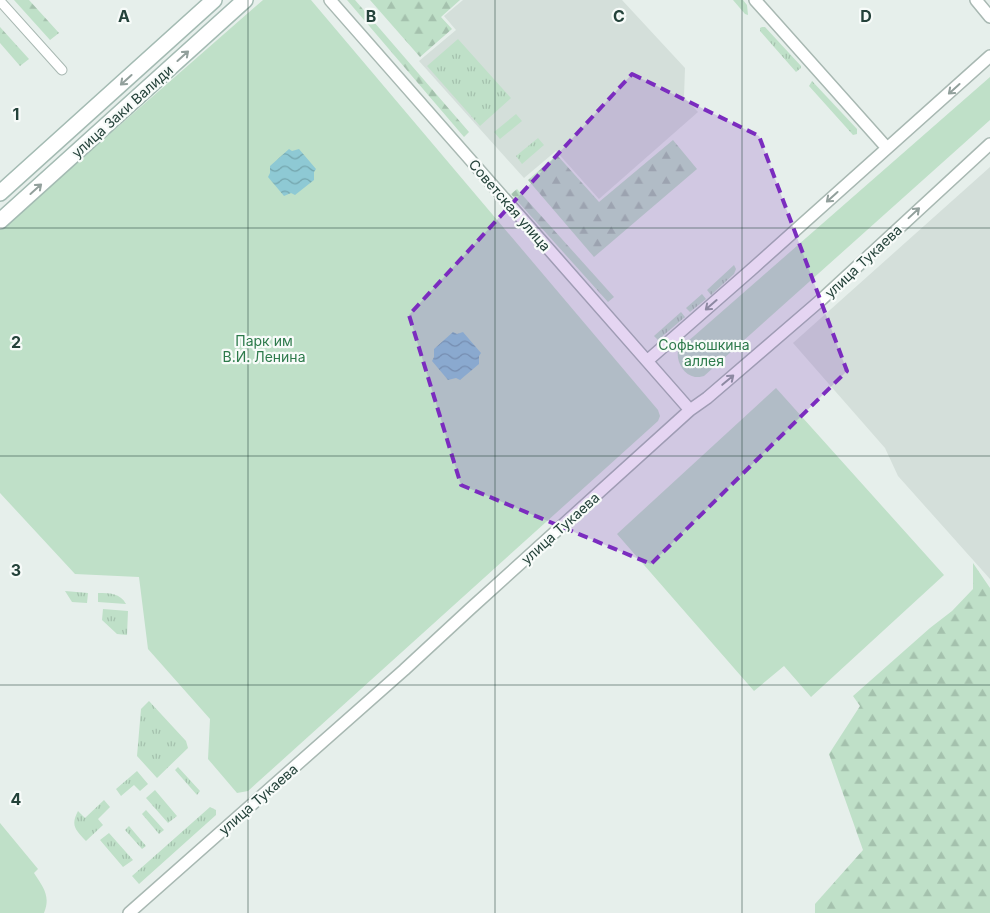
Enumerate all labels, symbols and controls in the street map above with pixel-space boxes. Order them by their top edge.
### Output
text: A [118,6,130,26]
text: B [366,6,376,26]
text: C [613,6,625,26]
text: D [860,6,872,26]
one-way arrow [176,50,189,62]
street label: улица Заки Валиди [68,61,176,161]
one-way arrow [120,74,133,85]
one-way arrow [947,83,960,95]
text: 1 [13,104,19,124]
street label: Советская улица [466,156,554,254]
one-way arrow [30,183,43,194]
one-way arrow [826,191,839,203]
one-way arrow [908,207,921,219]
street label: улица Тукаева [821,221,905,301]
one-way arrow [705,300,718,311]
text: 2 [11,332,21,352]
park label: Парк им В.И. Ленина [222,332,306,365]
park label: Софьюшкина аллея [658,336,750,369]
one-way arrow [722,375,735,386]
street label: улица Тукаева [517,489,603,567]
text: 3 [11,560,21,580]
street label: улица Тукаева [215,760,301,838]
text: 4 [11,789,22,809]

